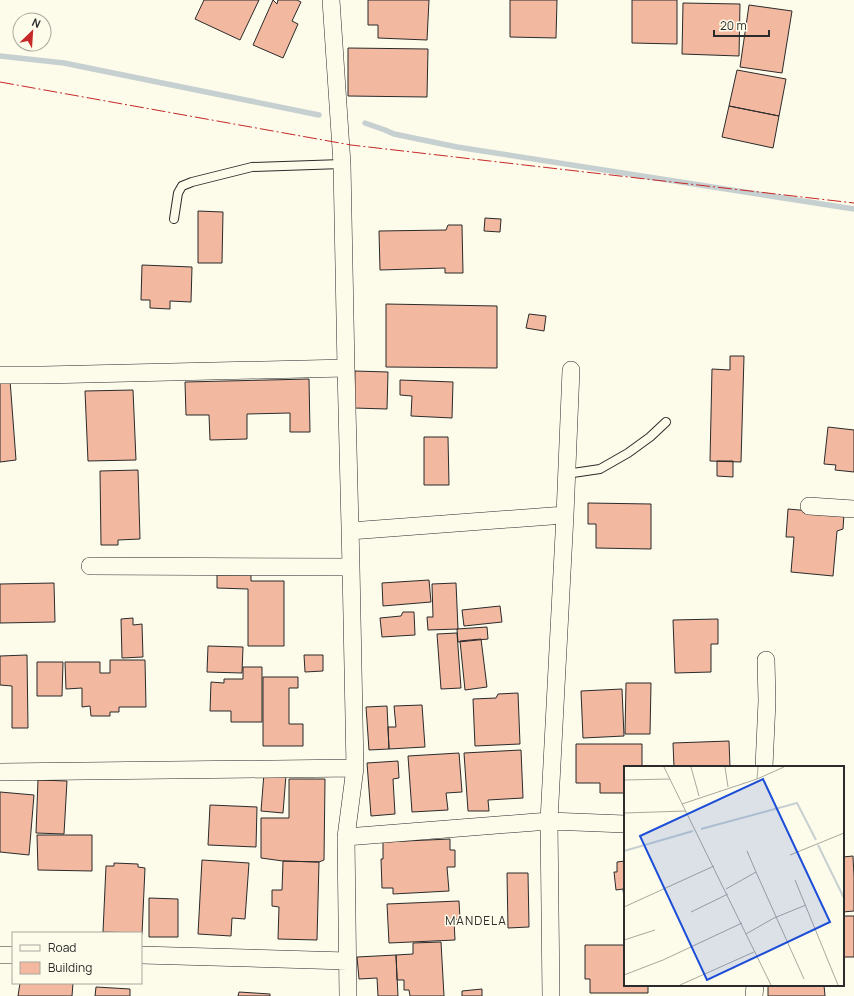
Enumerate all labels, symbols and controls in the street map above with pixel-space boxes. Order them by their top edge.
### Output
north arrow [12,12,52,52]
scale bar [714,12,769,38]
text: N [30,14,43,31]
text: 20 m [720,17,747,34]
inset map [624,766,844,986]
district label: MANDELA [445,912,507,929]
legend [12,932,142,984]
text: Road [48,939,76,956]
text: Building [48,959,92,976]

